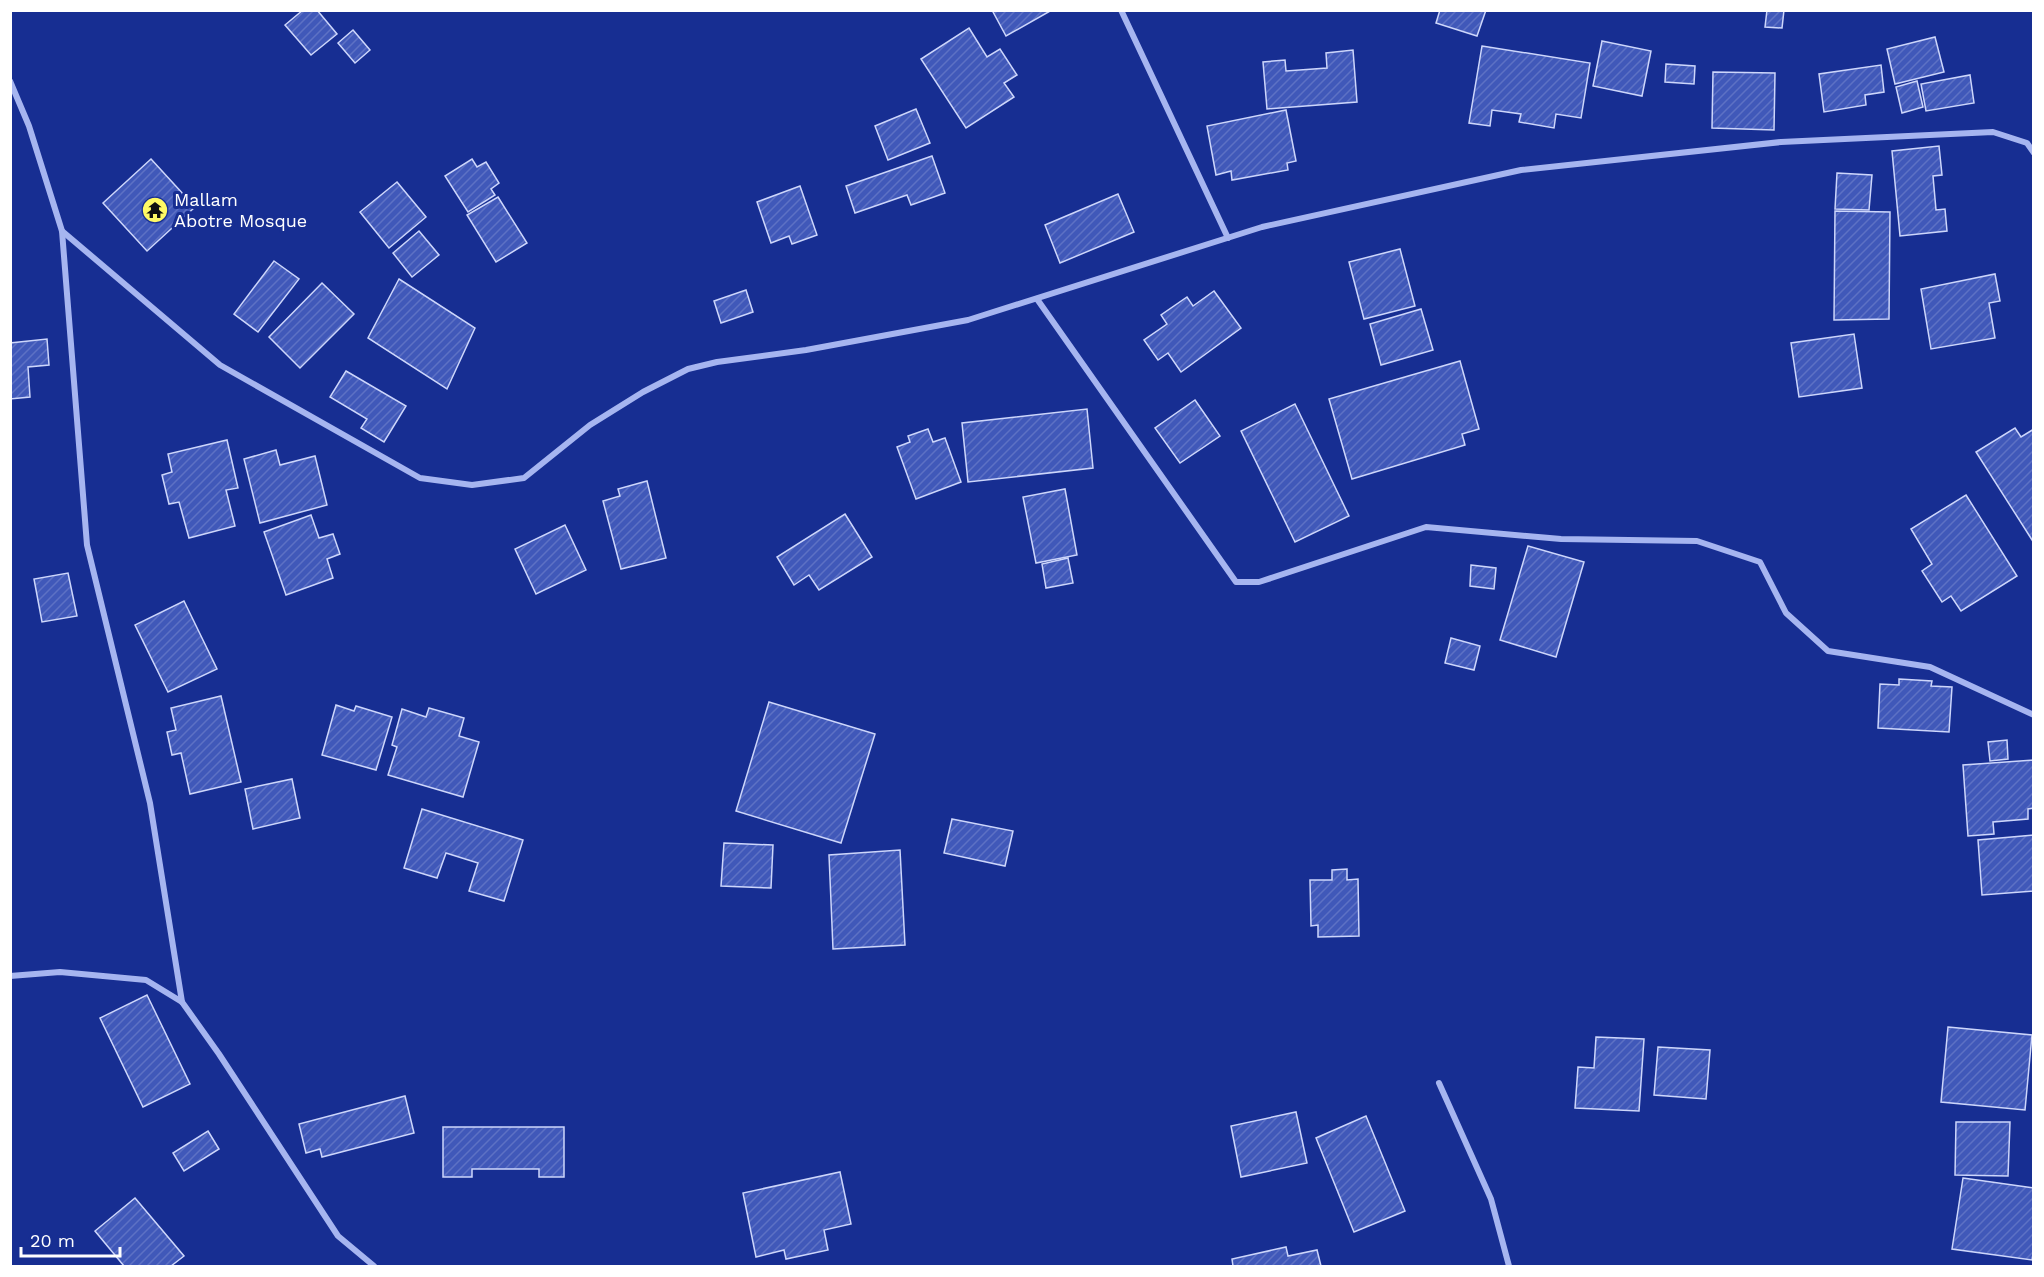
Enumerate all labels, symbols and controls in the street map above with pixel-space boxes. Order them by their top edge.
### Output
place label: Mallam Abotre Mosque [174,189,307,231]
temple icon: Mallam Abotre Mosque [140,195,170,225]
scale bar [21,1220,120,1258]
text: 20 m [30,1230,75,1251]

